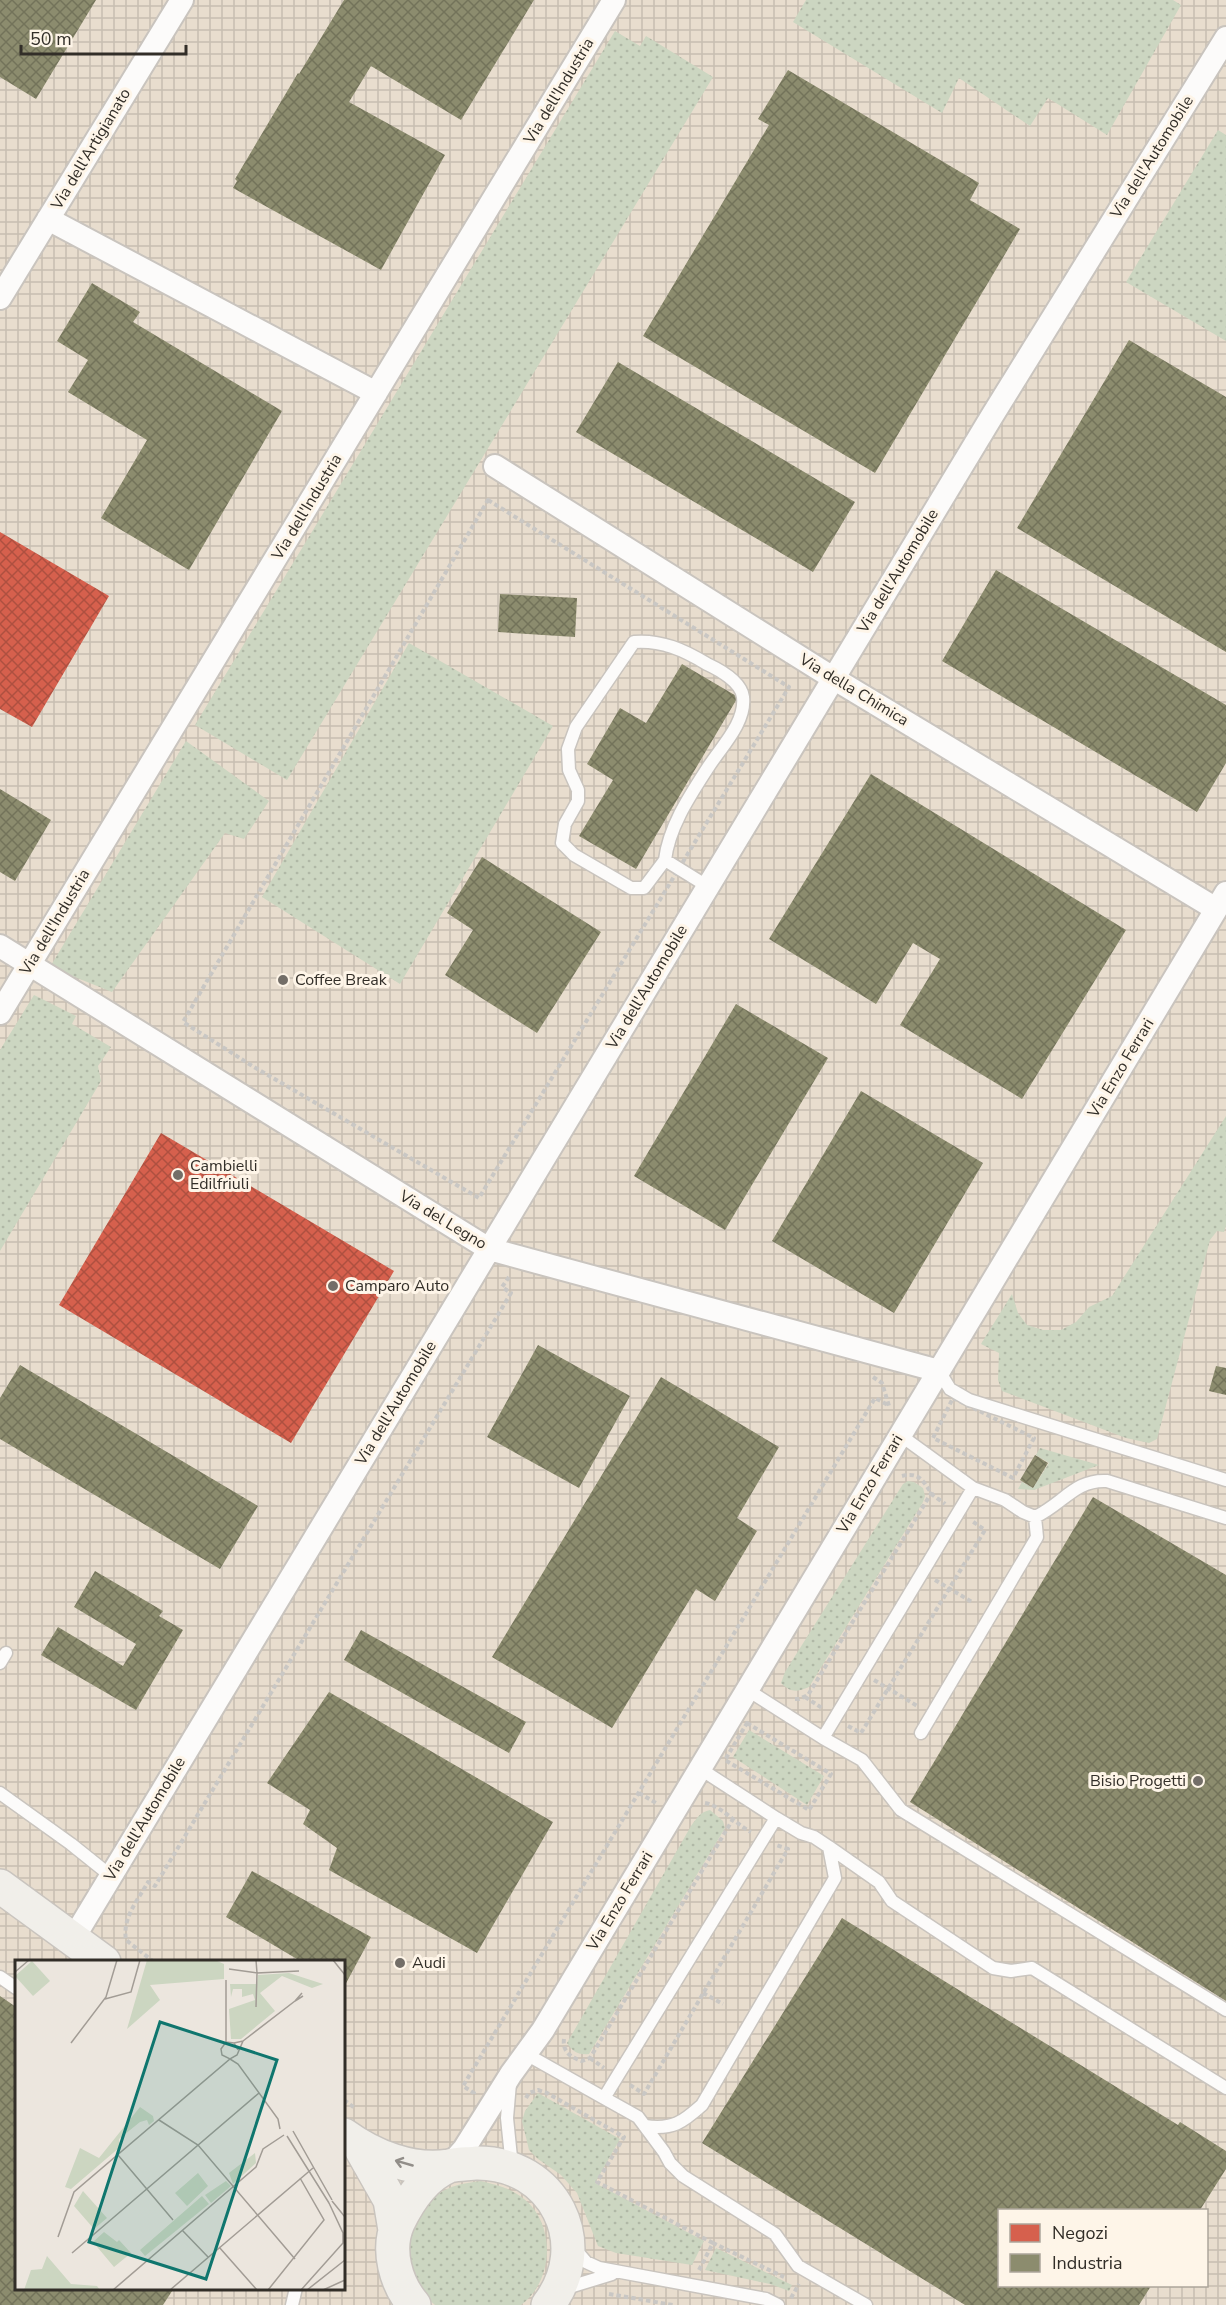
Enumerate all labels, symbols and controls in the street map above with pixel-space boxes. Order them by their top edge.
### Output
scale bar [21,18,186,56]
text: 50 m [30,27,72,51]
street label: Via dell'Industria [518,34,599,149]
street label: Via dell'Artigianato [45,84,136,215]
street label: Via dell'Automobile [1105,91,1199,224]
street label: Via dell'Industria [266,450,347,565]
street label: Via dell'Automobile [852,505,944,638]
street label: Via della Chimica [794,648,913,731]
street label: Via dell'Industria [14,865,95,980]
street label: Via dell'Automobile [601,921,693,1054]
place label: Coffee Break [295,969,388,991]
marker: Coffee Break [276,973,290,987]
street label: Via Enzo Ferrari [1082,1014,1159,1123]
place label: Cambielli Edilfriuli [190,1155,257,1195]
marker: Cambielli Edilfriuli [171,1168,185,1182]
street label: Via del Legno [394,1185,491,1255]
place label: Camparo Auto [345,1275,449,1297]
marker: Camparo Auto [326,1279,340,1293]
street label: Via dell'Automobile [350,1337,442,1470]
street label: Via Enzo Ferrari [831,1430,908,1539]
street label: Via dell'Automobile [99,1753,191,1886]
place label: Bisio Progetti [1090,1770,1186,1792]
marker: Bisio Progetti [1191,1774,1205,1788]
street label: Via Enzo Ferrari [581,1847,658,1956]
place label: Audi [412,1952,446,1974]
marker: Audi [393,1956,407,1970]
inset map [15,1960,345,2290]
one-way arrow [395,2157,414,2168]
legend [998,2209,1208,2287]
text: Negozi [1052,2221,1108,2245]
text: Industria [1052,2251,1122,2275]

